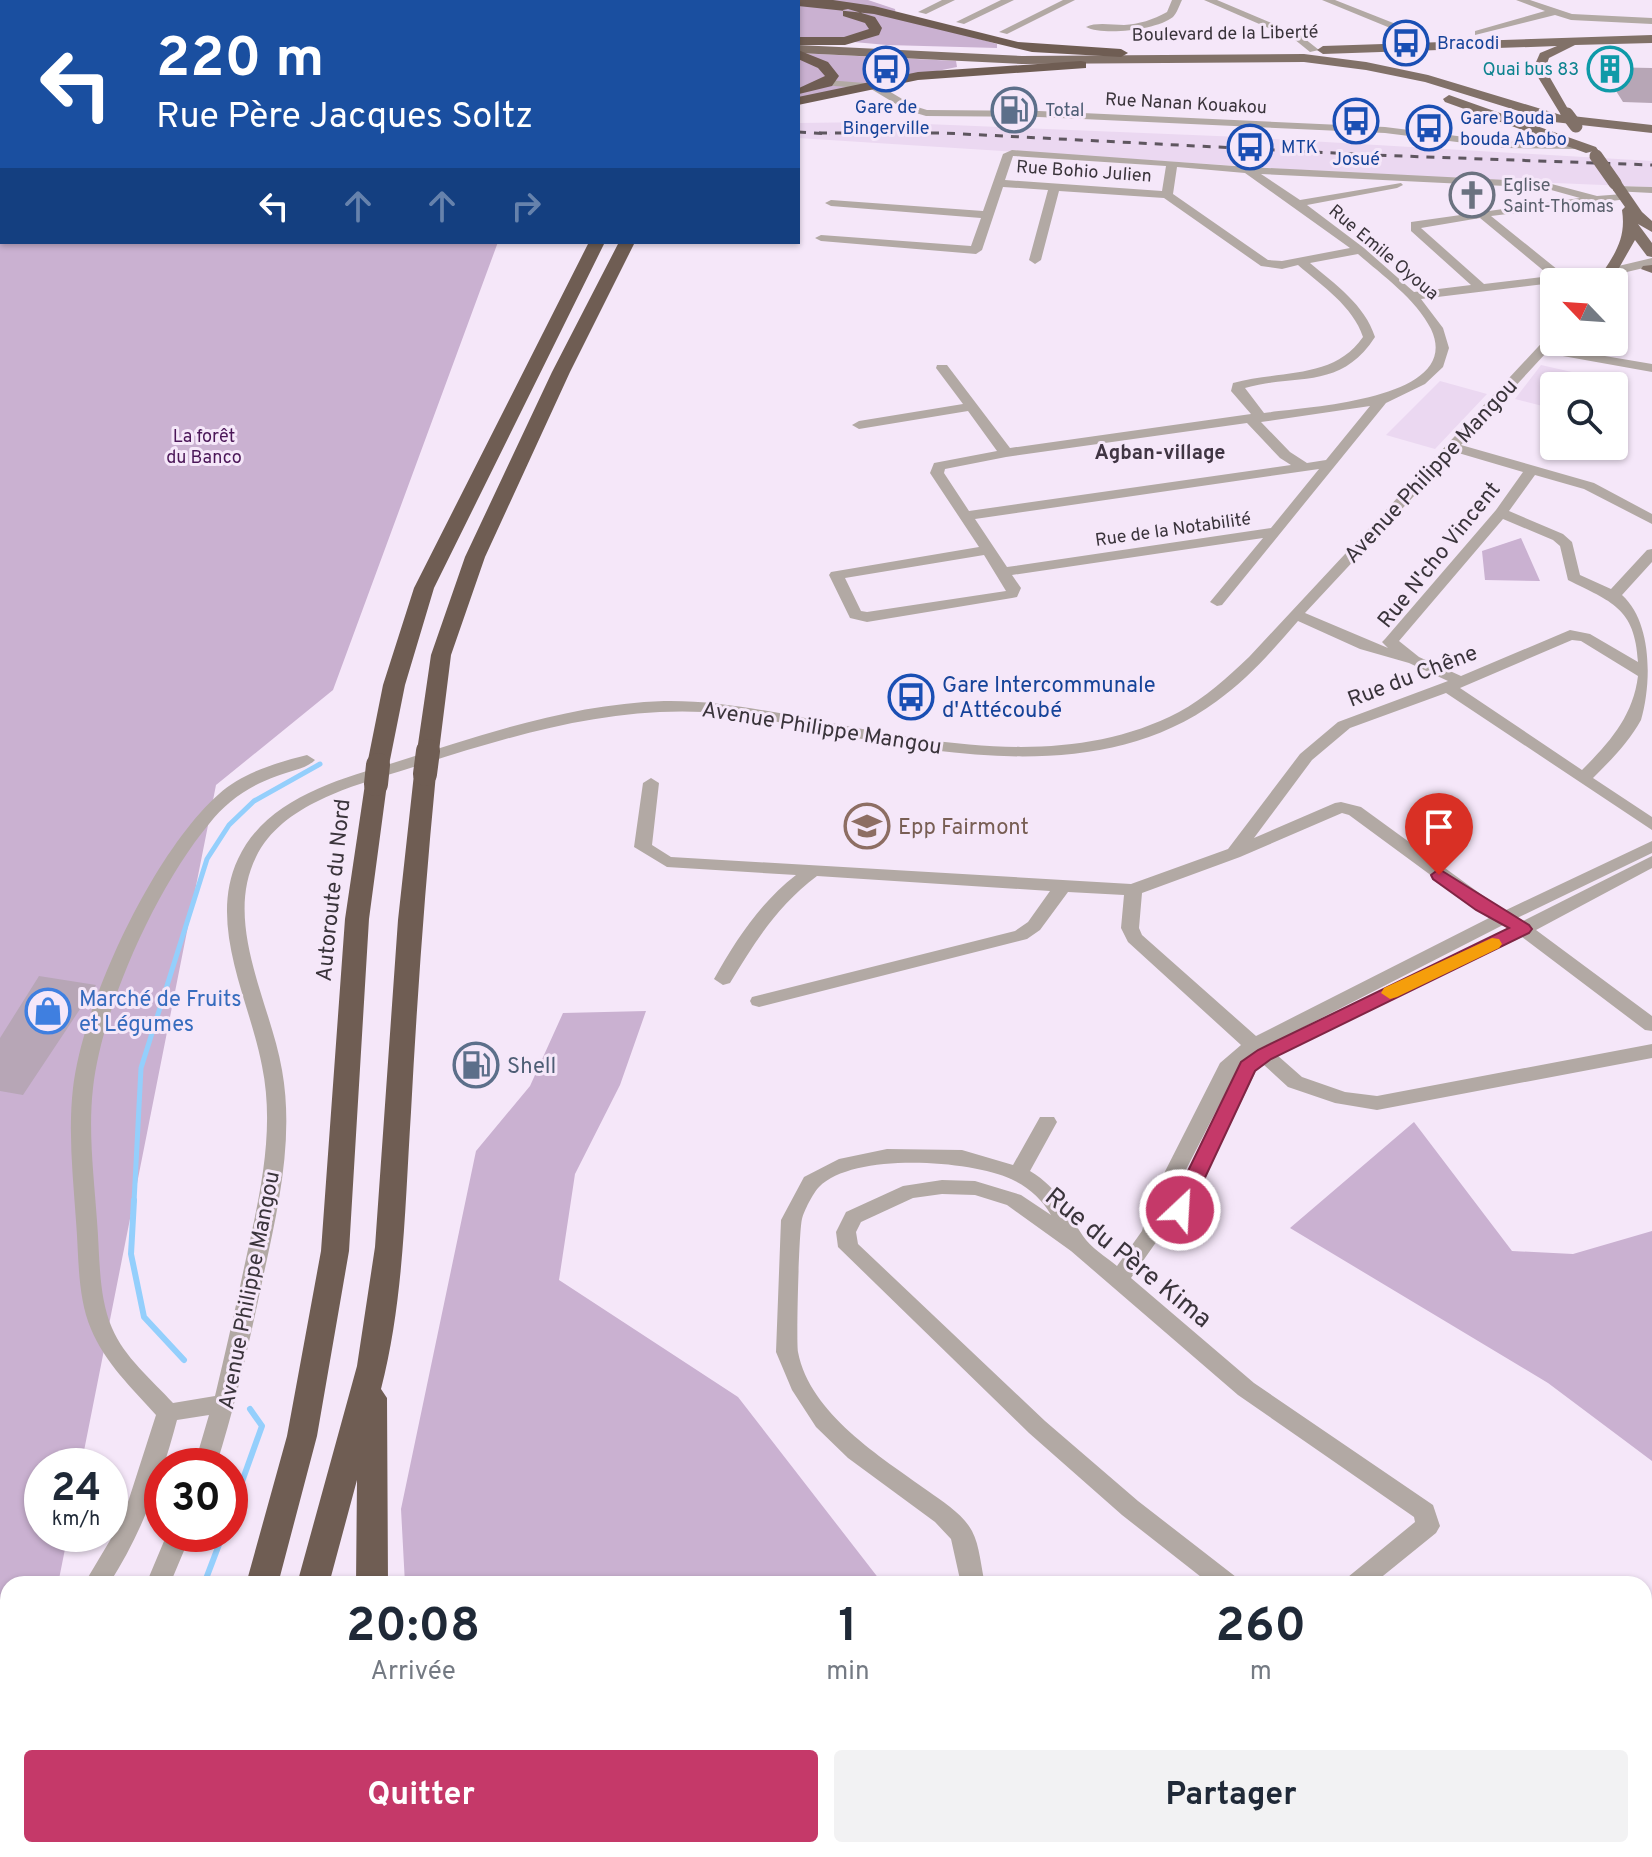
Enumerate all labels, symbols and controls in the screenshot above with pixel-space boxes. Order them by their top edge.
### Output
bus stop icon: Bracodi [1382,19,1430,67]
street label: Boulevard de la Liberté [1132,21,1319,48]
text: 220 m [156,26,324,96]
icon: left [24,32,128,136]
place label: Bracodi [1437,33,1499,56]
bus stop icon: Gare de Bingerville [862,45,910,93]
building icon: Quai bus 83 [1586,45,1634,93]
place label: Quai bus 83 [1483,59,1579,82]
fuel station icon: Total [990,86,1038,134]
street label: Rue Nanan Kouakou [1104,89,1268,120]
text: Rue Père Jacques Soltz [156,95,533,141]
place label: Gare de Bingerville [843,97,929,141]
bus stop icon: Josué [1332,97,1380,145]
place label: Total [1045,100,1085,123]
bus stop icon: Gare Bouda bouda Abobo [1405,104,1453,152]
place label: Gare Bouda bouda Abobo [1460,108,1567,152]
bus stop icon: MTK [1226,123,1274,171]
place label: MTK [1281,137,1318,160]
place label: Josué [1332,149,1380,172]
street label: Rue Bohio Julien [1015,156,1152,189]
church icon: Eglise Saint-Thomas [1448,171,1496,219]
place label: Eglise Saint-Thomas [1503,175,1614,219]
icon: left [252,184,296,228]
icon: ahead [336,184,380,228]
icon: ahead [420,184,464,228]
icon: right [504,184,548,228]
street label: Rue Emile Oyoua [1323,200,1443,306]
north arrow [1540,268,1628,356]
map controls [1540,268,1628,460]
button: search [1540,372,1628,460]
street label: Avenue Philippe Mangou [1339,374,1524,570]
park label: La forêt du Banco [166,426,242,470]
district label: Agban-village [1095,441,1225,467]
street label: Rue N'cho Vincent [1373,477,1507,634]
street label: Rue de la Notabilité [1094,508,1253,553]
street label: Rue du Chêne [1344,640,1482,714]
bus stop icon: Gare Intercommunale d'Attécoubé [887,673,935,721]
place label: Gare Intercommunale d'Attécoubé [942,673,1156,725]
street label: Avenue Philippe Mangou [700,697,944,762]
pin [1405,793,1473,875]
street label: Autoroute du Nord [311,798,357,983]
school or university icon: Epp Fairmont [843,802,891,850]
icon: arrive [1417,805,1461,849]
place label: Epp Fairmont [898,815,1029,842]
shop icon: Marché de Fruits et Légumes [24,987,72,1035]
place label: Marché de Fruits et Légumes [79,987,241,1039]
fuel station icon: Shell [452,1041,500,1089]
place label: Shell [507,1054,556,1081]
position arrow [1138,1168,1222,1252]
street label: Avenue Philippe Mangou [214,1169,287,1412]
street label: Rue du Père Kima [1037,1181,1218,1336]
speed limit sign: 30 [144,1448,248,1552]
text: 24 [51,1465,101,1515]
text: km/h [52,1507,100,1533]
text: 20:08 [346,1598,480,1658]
text: 1 [838,1598,858,1658]
text: 260 [1216,1598,1306,1658]
text: Arrivée [370,1656,456,1689]
text: min [826,1656,870,1689]
text: m [1250,1656,1272,1689]
button: Quitter [24,1750,818,1842]
button: Partager [834,1750,1628,1842]

